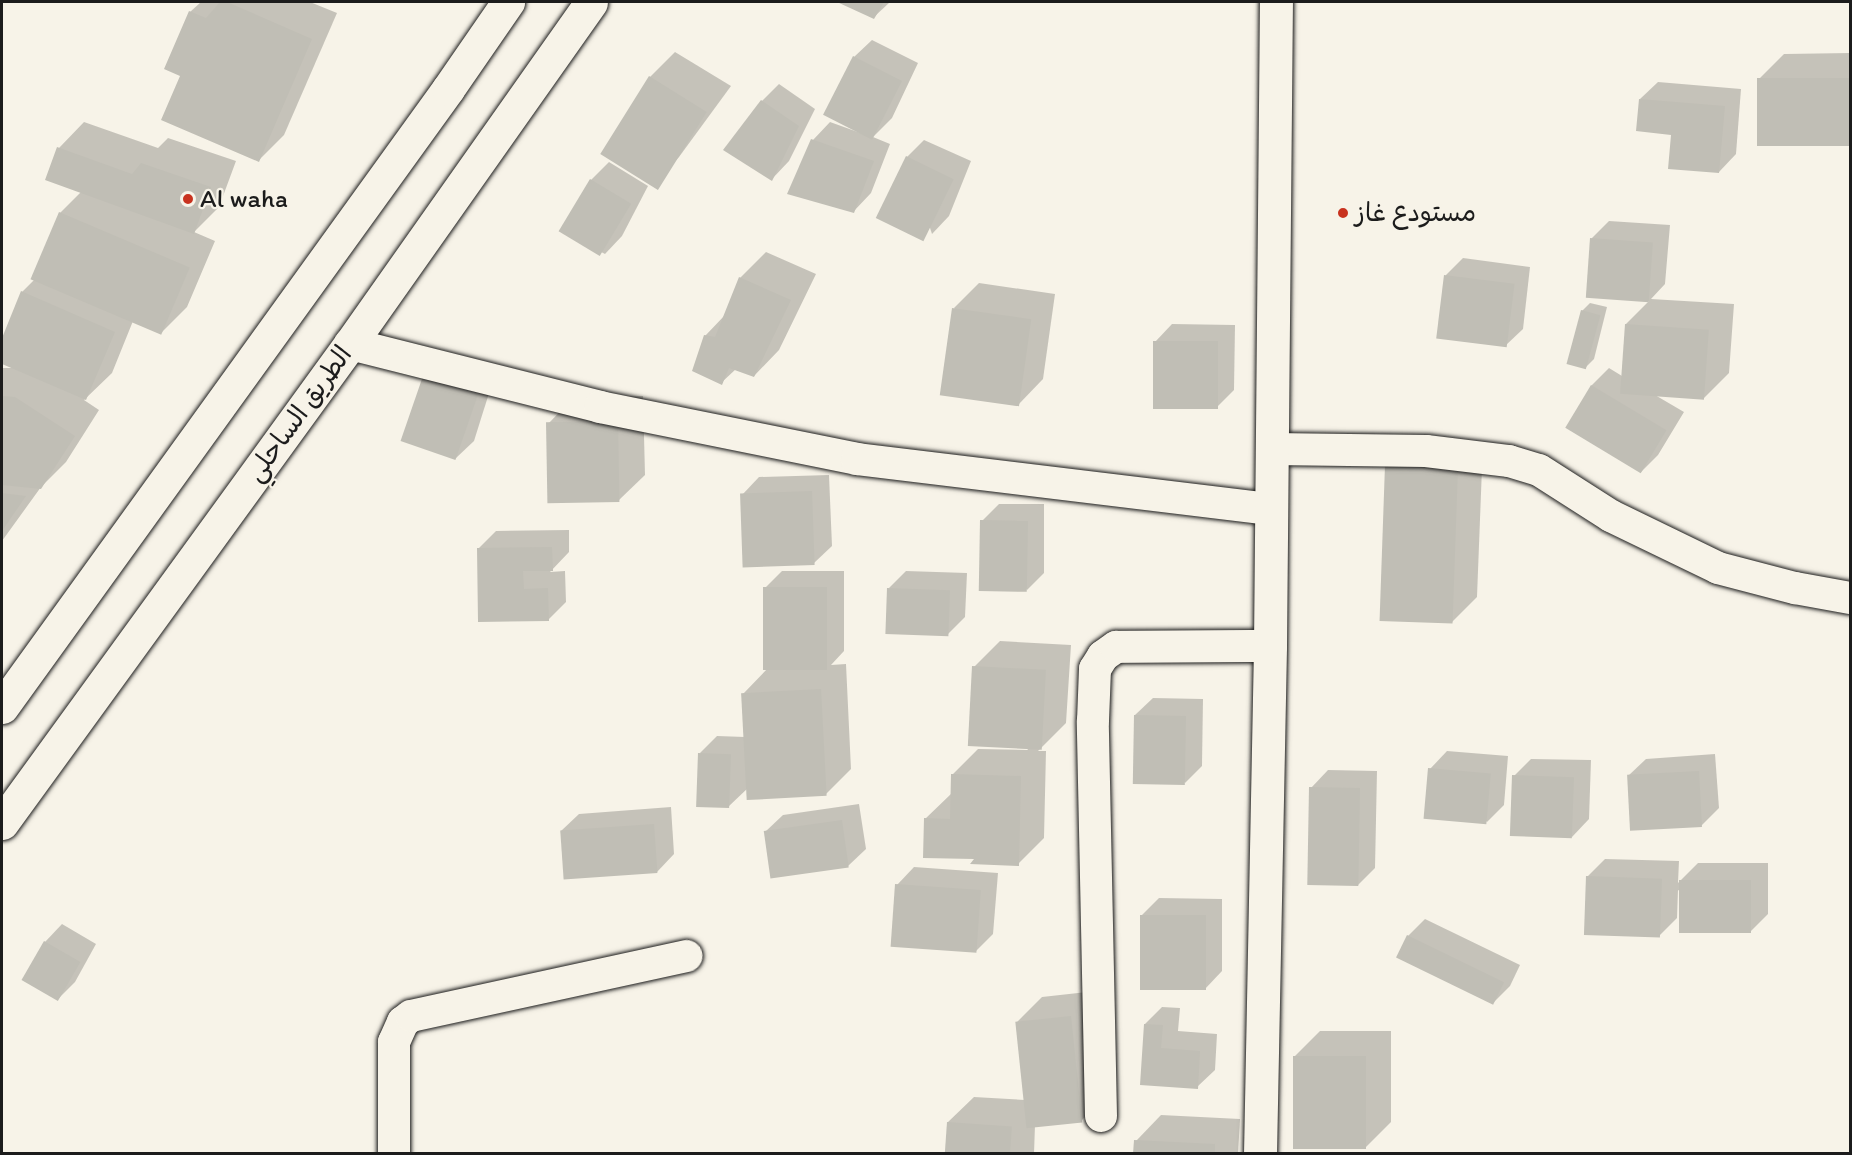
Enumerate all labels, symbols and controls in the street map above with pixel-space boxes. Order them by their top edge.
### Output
place label: Al waha [200,183,287,215]
marker: Al waha [181,192,195,206]
place label: مستودع غاز [1355,197,1476,229]
marker: مستودع غاز [1336,206,1350,220]
street label: الطريق الساحلي [239,340,359,488]

